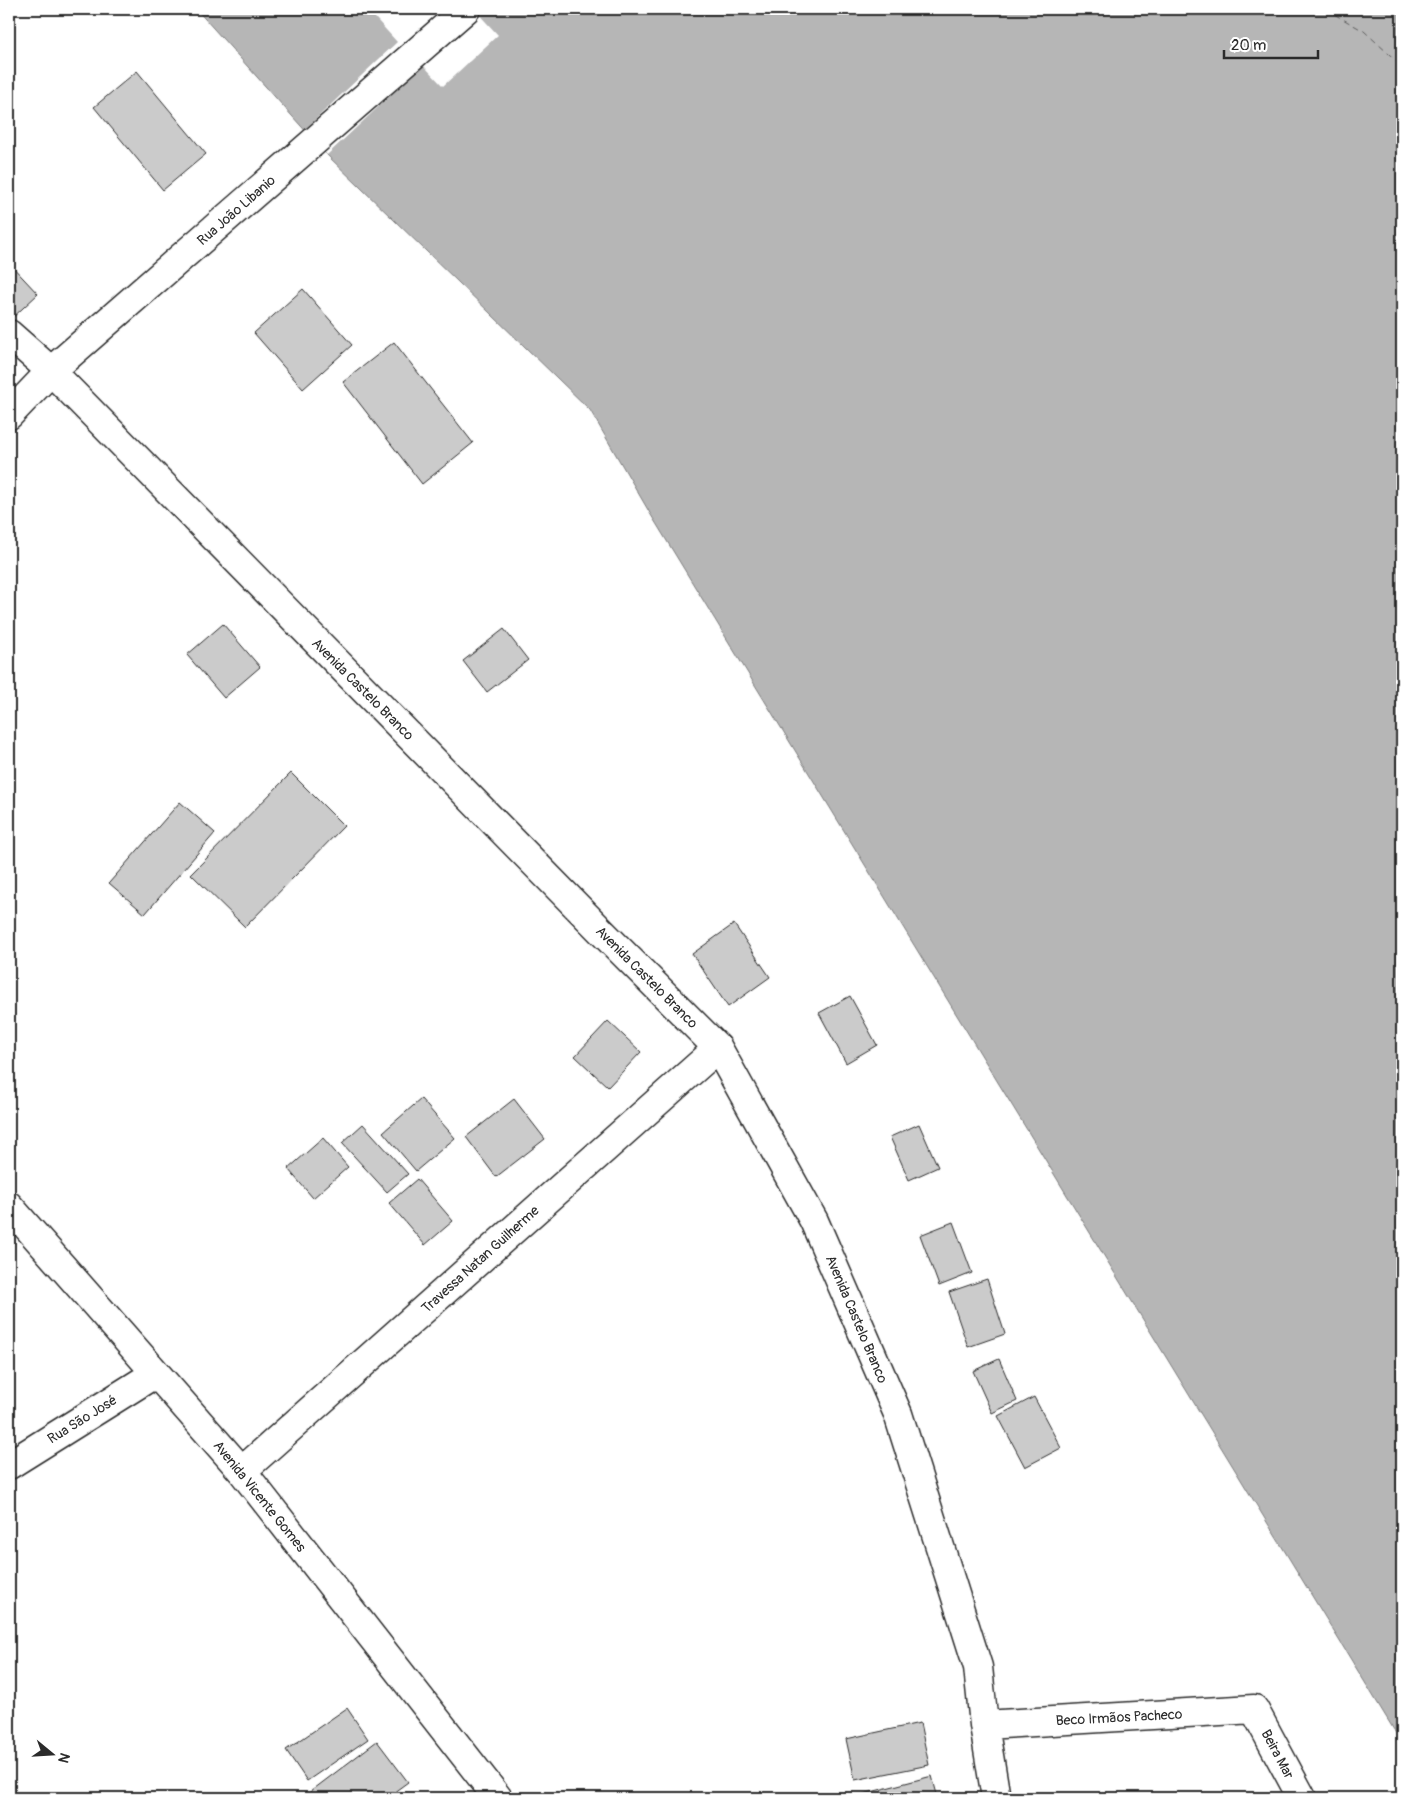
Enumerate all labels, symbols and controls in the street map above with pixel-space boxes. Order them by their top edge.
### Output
scale bar [1224,28,1317,60]
text: 20 m [1231,36,1266,55]
street label: Rua João Libanio [194,172,279,249]
street label: Avenida Castelo Branco [308,635,418,744]
street label: Avenida Castelo Branco [592,923,702,1032]
street label: Travessa Natan Guilherme [418,1202,543,1317]
street label: Avenida Castelo Branco [822,1253,891,1386]
street label: Rua São José [44,1391,120,1447]
street label: Avenida Vicente Gomes [210,1437,310,1556]
street label: Beco Irmãos Pacheco [1055,1706,1183,1729]
street label: Beira Mar [1258,1727,1298,1782]
north arrow [28,1730,78,1780]
text: N [54,1751,73,1765]

